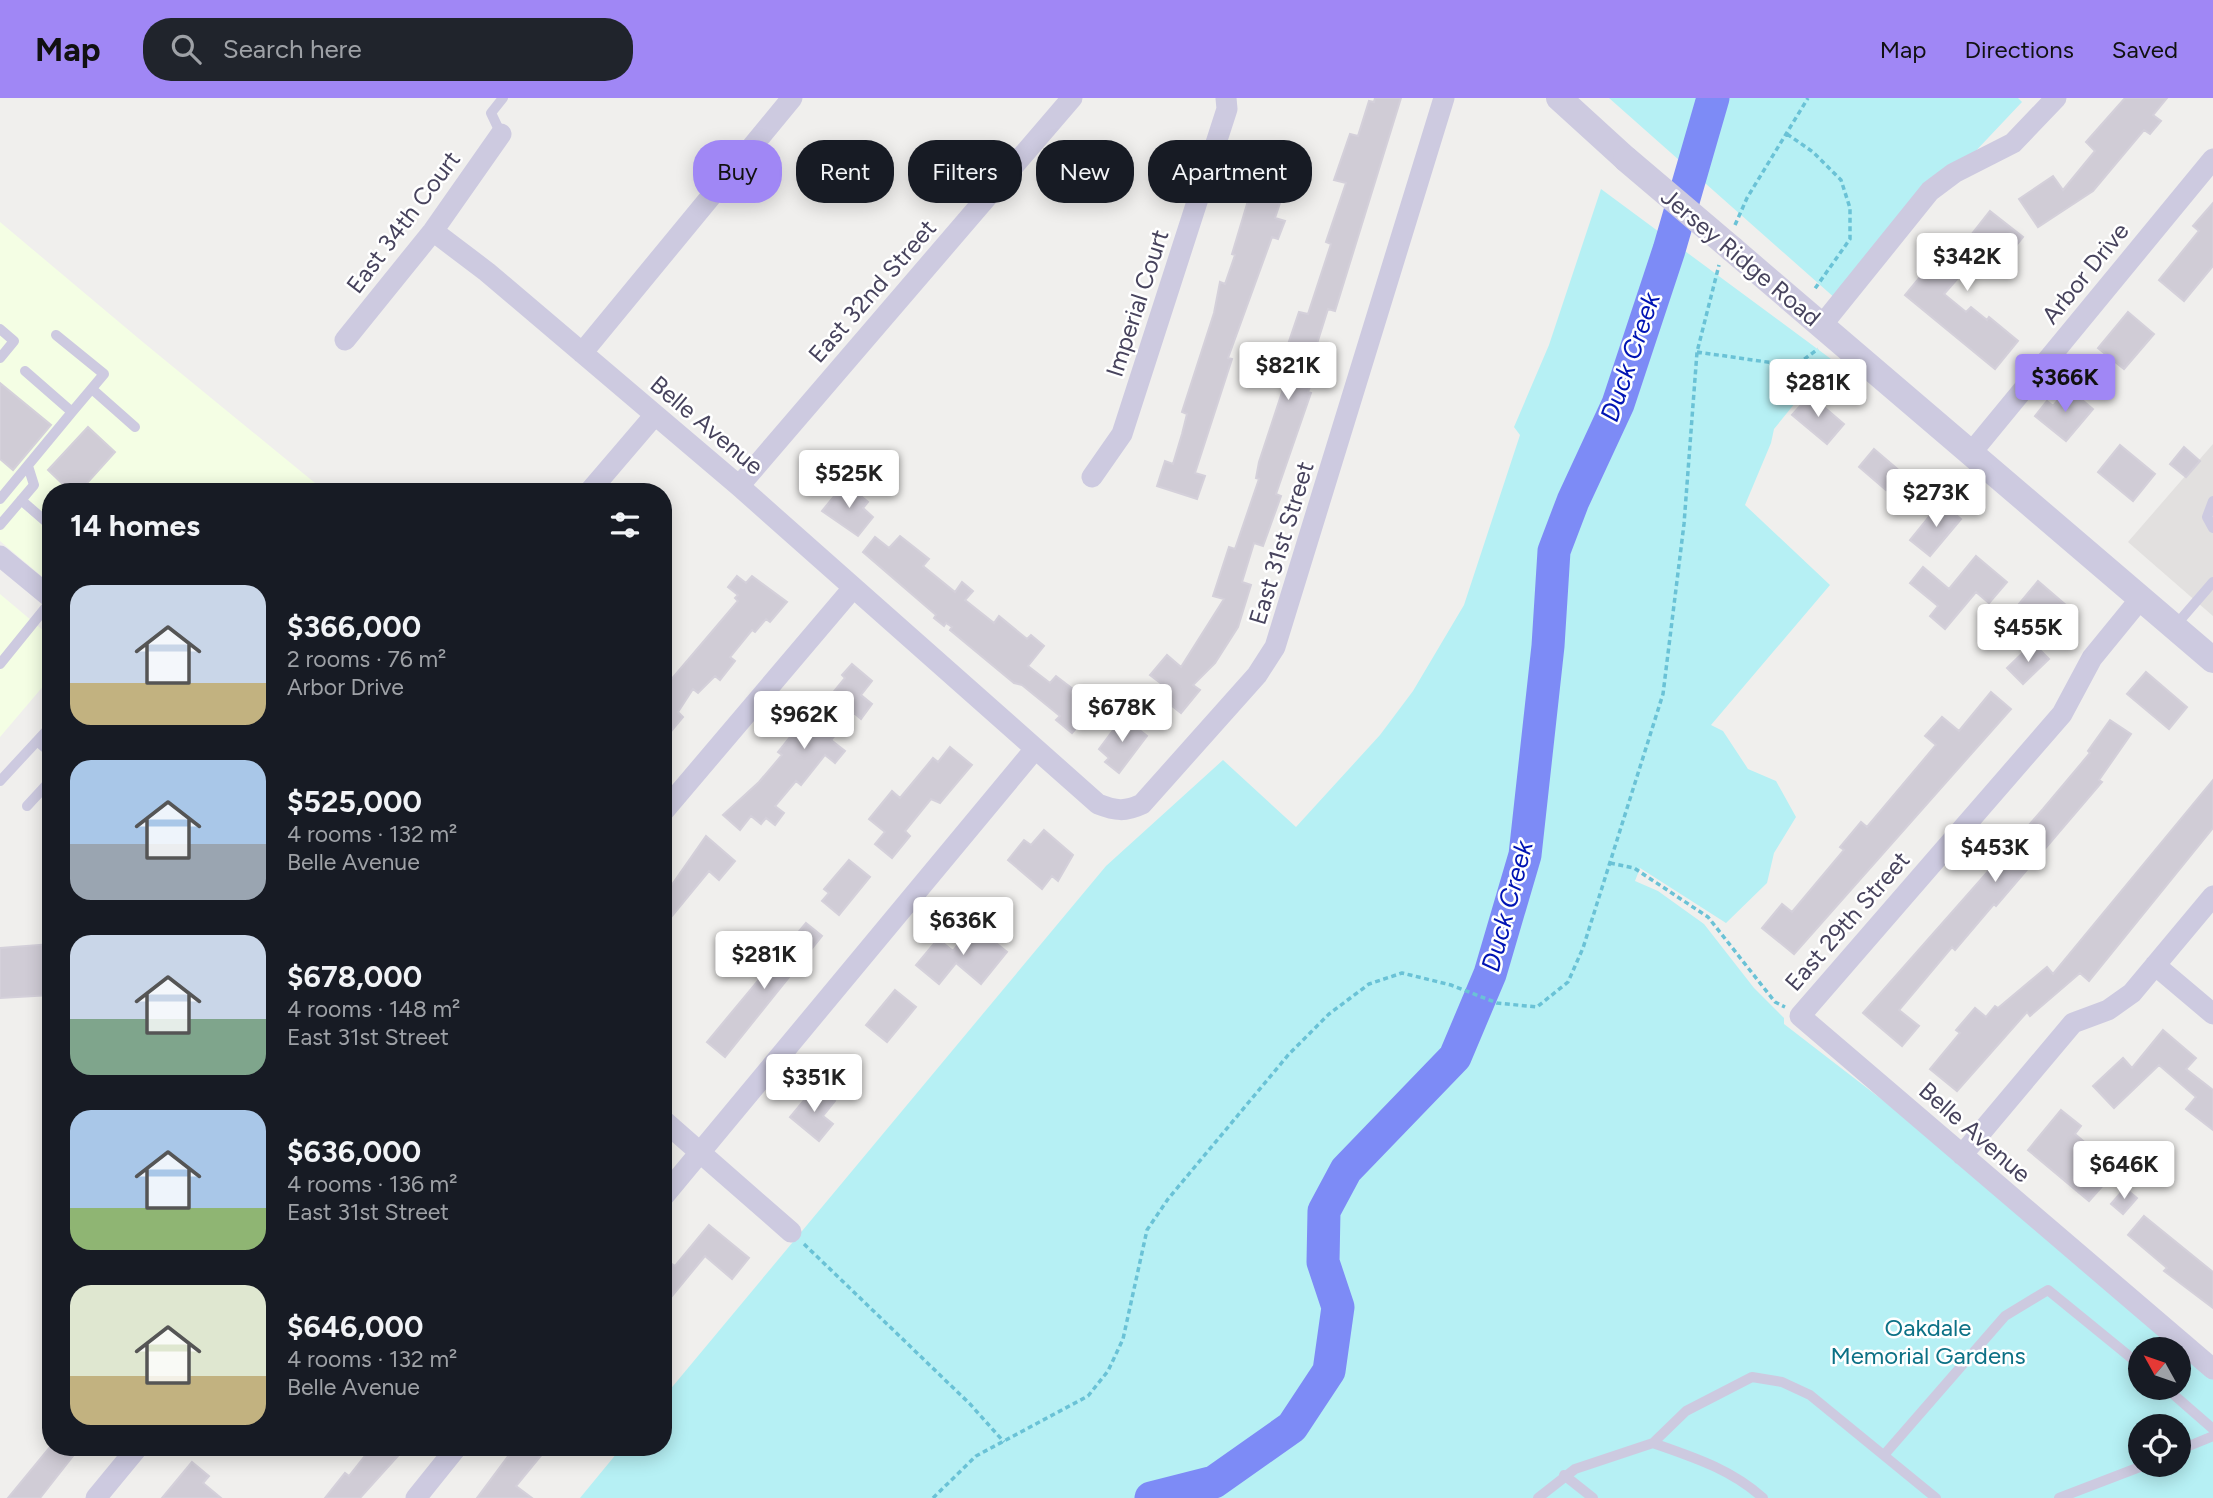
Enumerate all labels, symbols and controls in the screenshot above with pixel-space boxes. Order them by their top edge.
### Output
search box [143,18,633,81]
text: Map [35,30,101,69]
icon: search [167,30,205,68]
text: Search here [223,33,362,65]
text: Map [1880,35,1926,64]
text: Directions [1964,35,2074,64]
text: Saved [2112,35,2178,64]
chip: Buy [693,140,782,203]
chip: Rent [796,140,894,203]
chip: Filters [908,140,1022,203]
chip: New [1036,140,1134,203]
chip: Apartment [1148,140,1312,203]
street label: East 34th Court [340,145,466,299]
street label: Jersey Ridge Road [1655,182,1827,332]
street label: East 32nd Street [802,214,942,368]
street label: Arbor Drive [2035,217,2135,329]
street label: Imperial Court [1100,226,1174,380]
pin: $342K [1918,234,2016,293]
text: $342K [1933,242,2001,270]
water label: Duck Creek [1593,287,1667,426]
pin: $821K [1239,342,1337,402]
text: $821K [1255,351,1321,379]
pin: $366K [2016,354,2114,414]
pin: $281K [1769,360,1867,419]
text: $366K [2031,363,2099,391]
text: $281K [1785,368,1851,396]
street label: Belle Avenue [645,369,769,481]
pin: $525K [800,450,898,510]
street label: East 31st Street [1242,458,1320,628]
text: $525K [815,459,883,487]
pin: $273K [1887,470,1985,529]
text: $273K [1903,478,1969,506]
icon: filters [606,506,644,544]
text: 14 homes [70,507,200,544]
pin: $455K [1979,604,2077,664]
text: $366,000 [287,608,421,645]
icon: home [126,613,210,697]
text: $455K [1993,613,2063,641]
text: 2 rooms · 76 m² [287,645,446,673]
text: Arbor Drive [287,673,404,701]
pin: $678K [1073,684,1171,744]
pin: $962K [755,692,853,751]
text: $678K [1088,693,1156,721]
text: $962K [770,700,838,728]
text: $525,000 [287,783,422,820]
icon: home [126,788,210,872]
text: 4 rooms · 132 m² [287,820,457,848]
pin: $453K [1946,824,2044,884]
text: $453K [1961,833,2029,861]
water label: Duck Creek [1474,836,1540,975]
street label: East 29th Street [1779,845,1915,997]
text: Belle Avenue [287,848,420,876]
pin: $636K [914,898,1012,957]
text: $636K [929,906,997,934]
pin: $281K [715,932,813,991]
text: $281K [731,940,797,968]
text: $678,000 [287,958,422,995]
icon: home [126,963,210,1047]
text: 4 rooms · 148 m² [287,995,460,1023]
text: East 31st Street [287,1023,449,1051]
pin: $351K [765,1054,863,1114]
text: $351K [782,1063,846,1091]
street label: Belle Avenue [1913,1076,2037,1188]
text: $636,000 [287,1133,421,1170]
icon: home [126,1138,210,1222]
pin: $646K [2075,1142,2173,1201]
text: $646K [2089,1150,2159,1178]
text: 4 rooms · 136 m² [287,1170,458,1198]
text: East 31st Street [287,1198,449,1226]
text: $646,000 [287,1308,423,1345]
icon: home [126,1313,210,1397]
park label: Oakdale Memorial Gardens [1830,1313,2026,1370]
north arrow [2128,1337,2191,1400]
map controls [2128,1337,2191,1477]
text: 4 rooms · 132 m² [287,1345,457,1373]
text: Belle Avenue [287,1373,420,1401]
button: locate [2128,1414,2191,1477]

